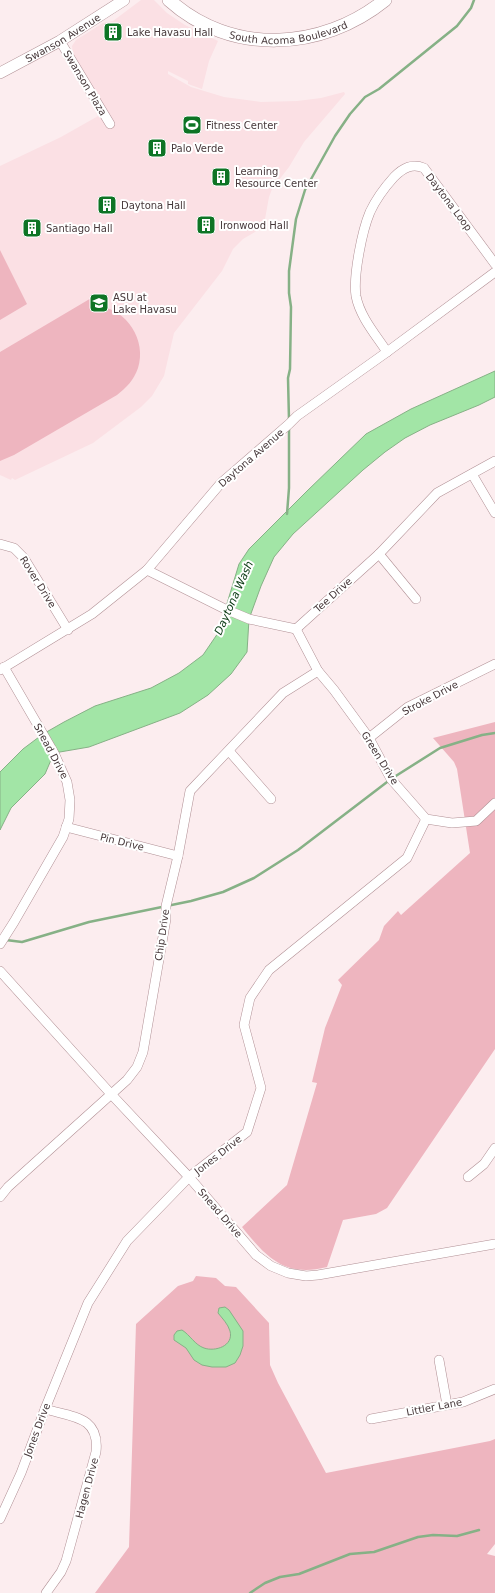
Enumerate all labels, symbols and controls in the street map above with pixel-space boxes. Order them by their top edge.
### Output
street label: Swanson Avenue [23,11,102,64]
street label: South Acoma Boulevard [228,19,349,46]
building icon: Lake Havasu Hall [102,21,124,43]
place label: Lake Havasu Hall [127,27,213,38]
street label: Swanson Plaza [61,48,109,118]
sports icon: Fitness Center [181,114,203,136]
place label: Fitness Center [206,120,278,131]
building icon: Palo Verde [146,137,168,159]
place label: Palo Verde [171,143,223,154]
building icon: Learning Resource Center [210,166,232,188]
place label: Learning Resource Center [235,166,319,189]
street label: Daytona Loop [424,171,474,233]
building icon: Daytona Hall [96,194,118,216]
place label: Daytona Hall [121,200,186,211]
building icon: Ironwood Hall [195,214,217,236]
building icon: Santiago Hall [21,217,43,239]
place label: Ironwood Hall [220,220,288,231]
place label: Santiago Hall [46,223,113,234]
school or university icon: ASU at Lake Havasu [88,292,110,314]
place label: ASU at Lake Havasu [113,292,177,315]
street label: Daytona Avenue [216,427,286,489]
street label: Rover Drive [18,554,58,610]
water label: Daytona Wash [212,559,256,637]
street label: Tee Drive [311,575,354,615]
street label: Stroke Drive [400,679,460,717]
street label: Snead Drive [32,721,70,781]
street label: Green Drive [359,730,401,786]
street label: Pin Drive [99,831,145,853]
street label: Chip Drive [153,908,171,962]
street label: Jones Drive [192,1133,244,1177]
street label: Snead Drive [196,1186,244,1240]
street label: Littler Lane [405,1396,463,1418]
street label: Jones Drive [21,1402,52,1459]
street label: Hagen Drive [74,1456,100,1520]

